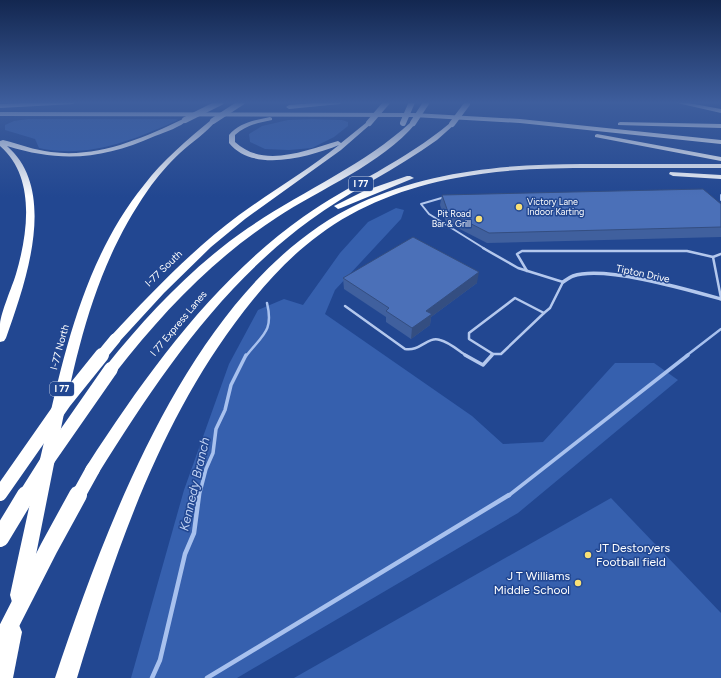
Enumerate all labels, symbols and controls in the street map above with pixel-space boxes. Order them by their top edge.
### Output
road number: I 77 [349,177,373,191]
place label: Victory Lane Indoor Karting [527,196,584,217]
marker: Victory Lane Indoor Karting [514,202,524,212]
place label: Pit Road Bar & Grill [432,208,471,229]
marker: Pit Road Bar & Grill [474,214,484,224]
street label: I-77 South [142,247,185,289]
street label: Tipton Drive [615,261,671,286]
street label: I 77 Express Lanes [147,288,210,359]
street label: I-77 North [47,323,72,371]
road number: I 77 [50,382,74,396]
water label: Kennedy Branch [176,436,213,532]
place label: JT Destoryers Football field [596,541,670,569]
marker: JT Destoryers Football field [583,550,593,560]
place label: J T Williams Middle School [494,569,570,597]
marker: J T Williams Middle School [573,578,583,588]

